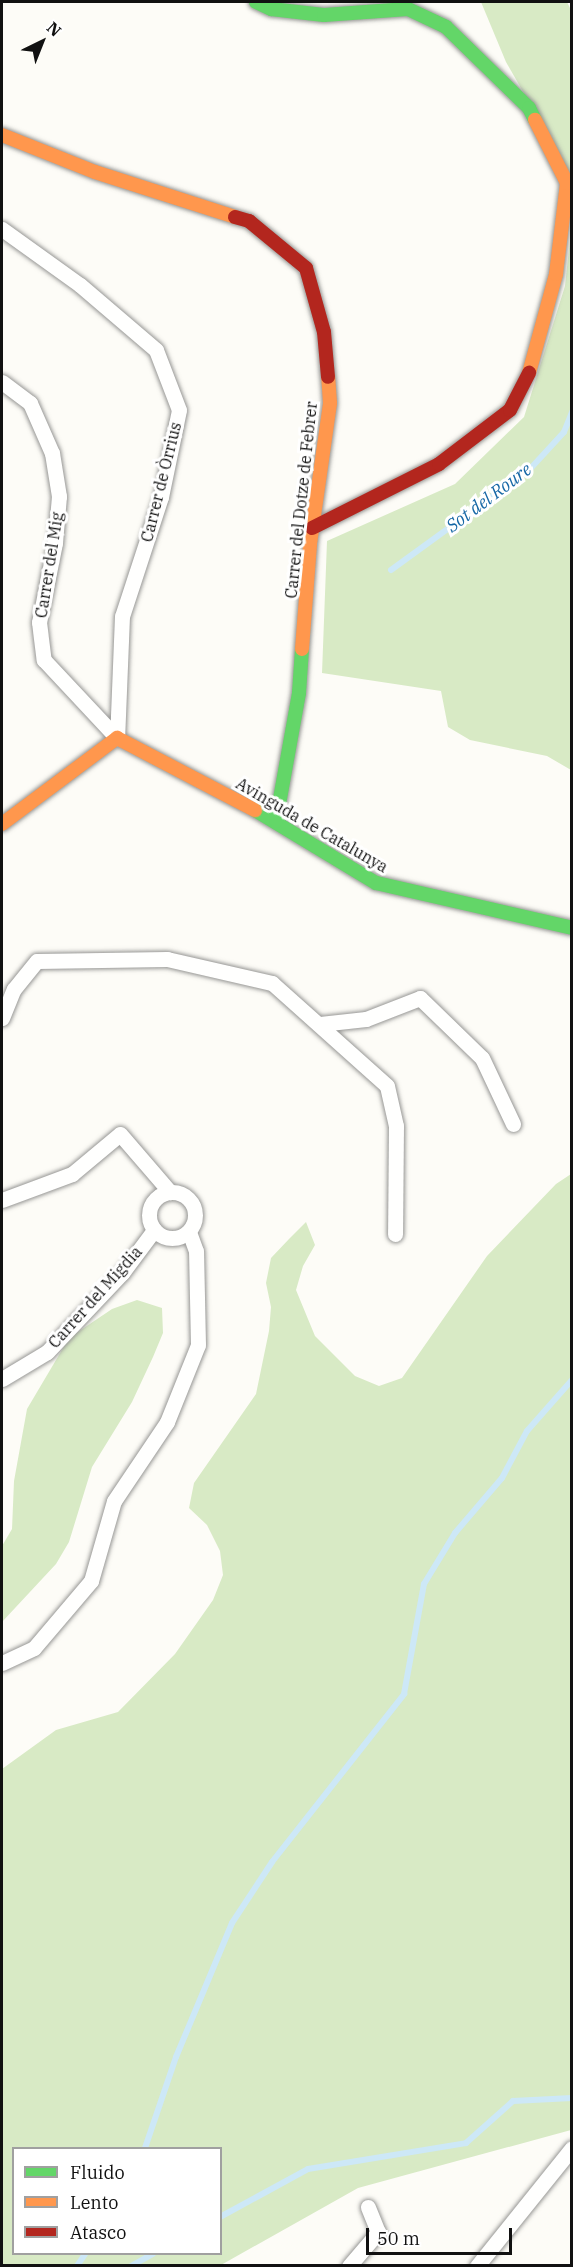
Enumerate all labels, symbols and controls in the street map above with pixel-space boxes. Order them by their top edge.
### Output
north arrow [12,12,72,72]
text: N [43,17,66,40]
street label: Carrer del Dotze de Febrer [281,401,321,599]
street label: Carrer de Òrrius [137,420,185,544]
water label: Sot del Roure [442,459,536,537]
street label: Carrer del Mig [31,511,67,619]
street label: Avinguda de Catalunya [233,774,391,876]
street label: Carrer del Migdia [44,1242,146,1352]
legend [12,2147,222,2255]
text: Fluido [70,2161,125,2184]
text: Lento [70,2191,118,2214]
scale bar [369,2216,514,2254]
text: Atasco [70,2221,126,2244]
text: 50 m [377,2227,420,2250]

